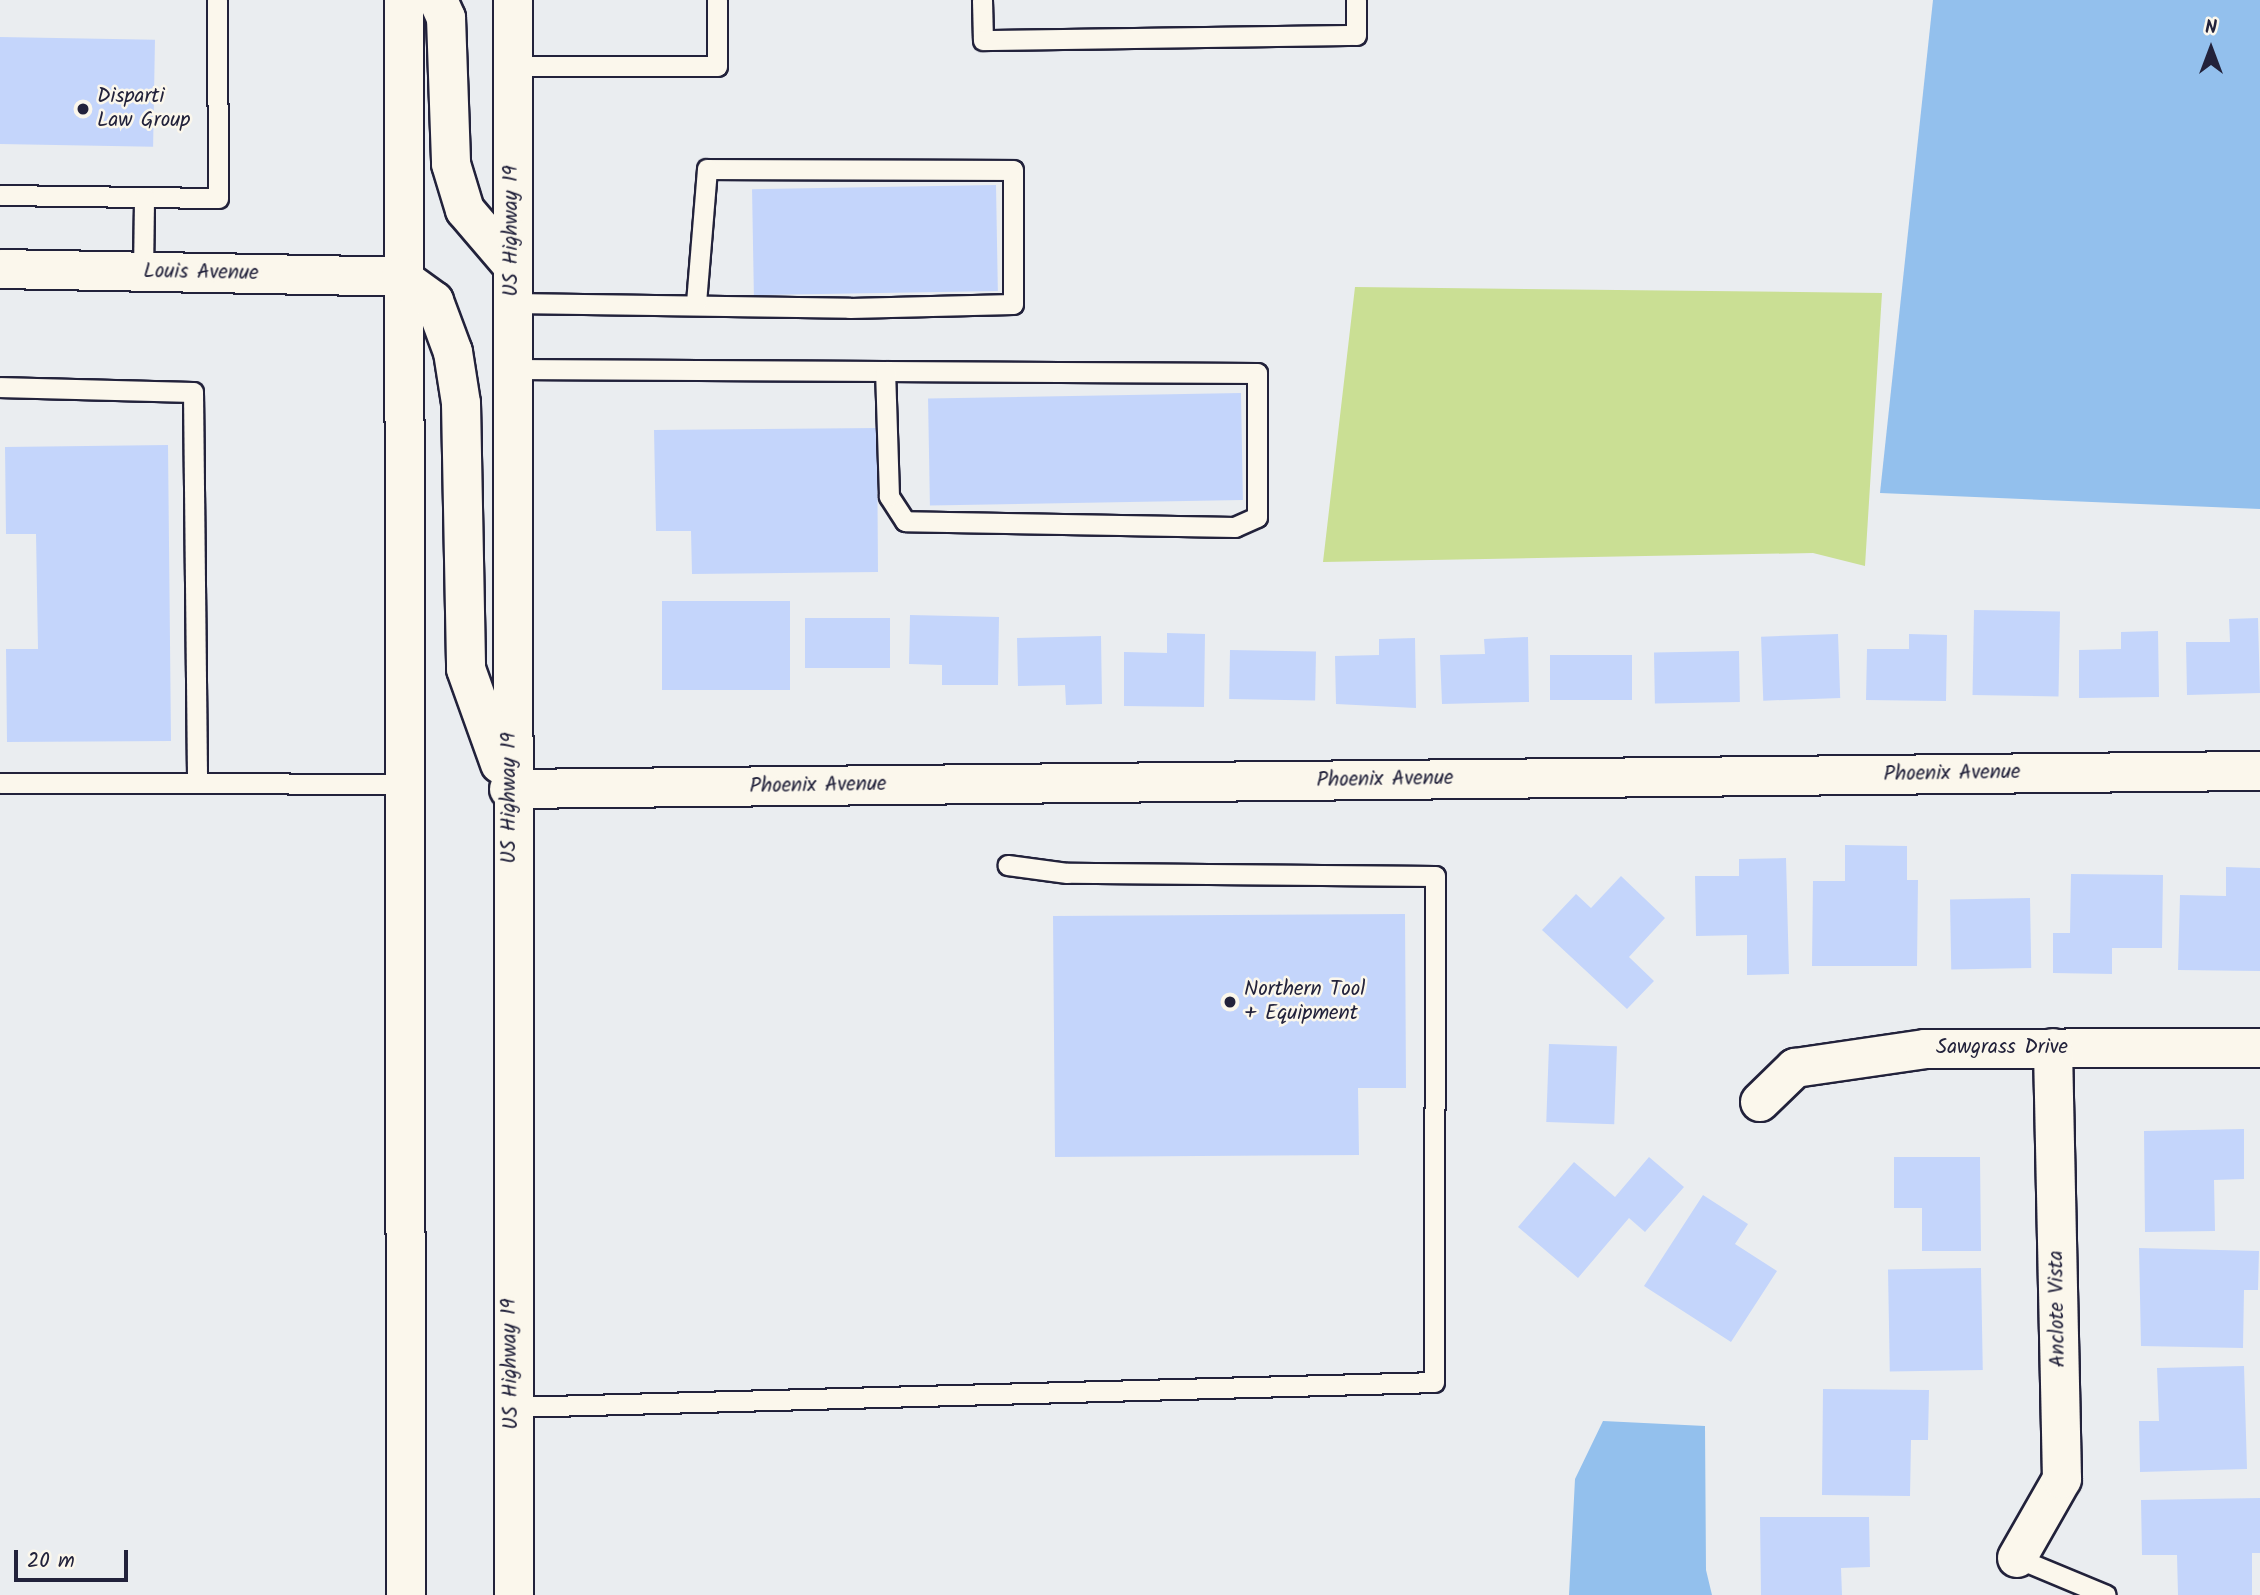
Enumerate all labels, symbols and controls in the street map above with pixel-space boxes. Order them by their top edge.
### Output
text: N [2205,13,2217,43]
north arrow [2176,14,2246,84]
place label: Disparti Law Group [97,84,190,134]
marker: Disparti Law Group [75,101,91,117]
street label: US Highway 19 [499,165,525,297]
street label: Louis Avenue [143,259,259,287]
street label: US Highway 19 [497,732,523,864]
street label: Phoenix Avenue [1883,760,2021,788]
street label: Phoenix Avenue [1316,766,1454,794]
street label: Phoenix Avenue [749,772,887,800]
place label: Northern Tool + Equipment [1244,977,1365,1027]
marker: Northern Tool + Equipment [1222,994,1238,1010]
street label: Sawgrass Drive [1936,1035,2068,1061]
street label: Anclote Vista [2044,1250,2072,1368]
street label: US Highway 19 [497,1298,525,1430]
scale bar [18,1536,131,1580]
text: 20 m [27,1545,75,1578]

